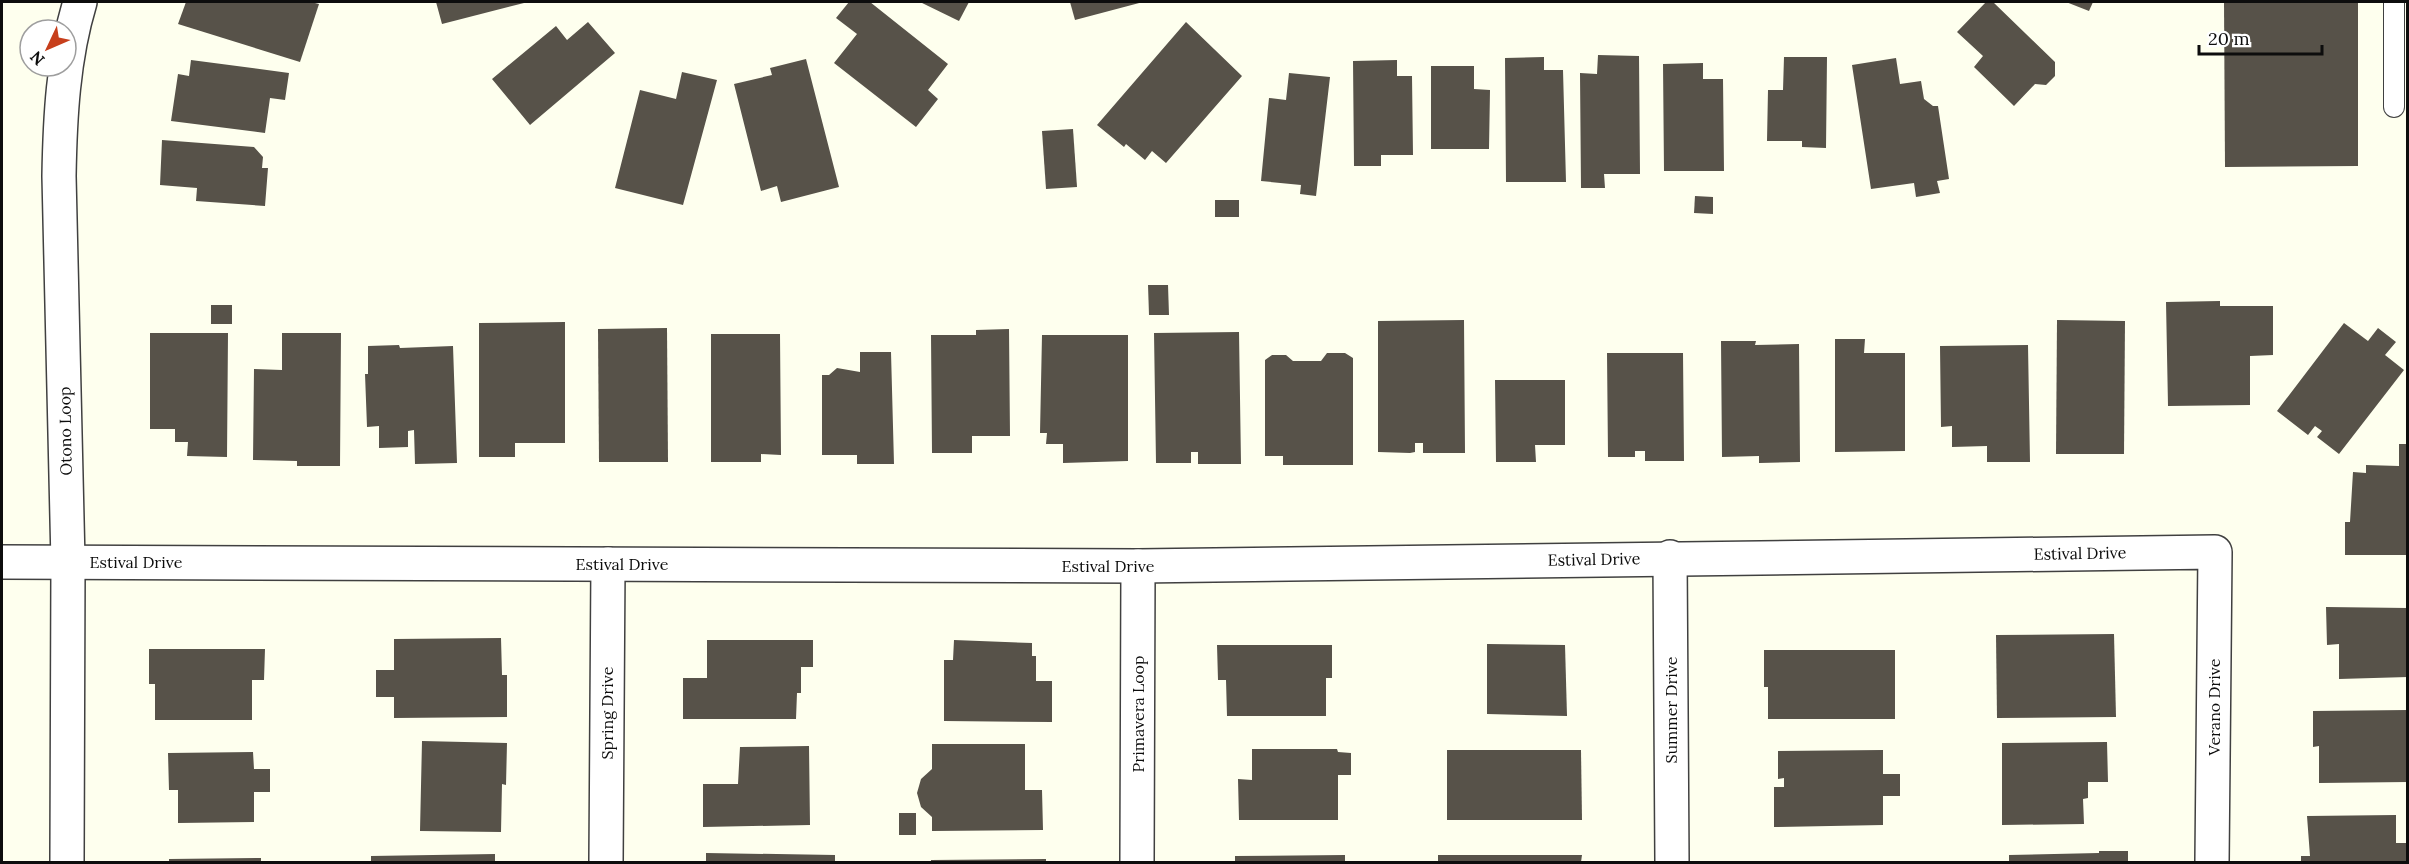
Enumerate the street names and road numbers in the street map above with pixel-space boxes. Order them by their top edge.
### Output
street label: Otono Loop [54,386,76,476]
street label: Estival Drive [2033,542,2127,564]
street label: Estival Drive [1547,548,1641,570]
street label: Estival Drive [90,552,183,572]
street label: Estival Drive [576,554,669,574]
street label: Estival Drive [1062,556,1155,576]
street label: Primavera Loop [1128,656,1148,772]
street label: Summer Drive [1661,656,1681,763]
street label: Verano Drive [2204,658,2224,756]
street label: Spring Drive [597,666,617,759]

